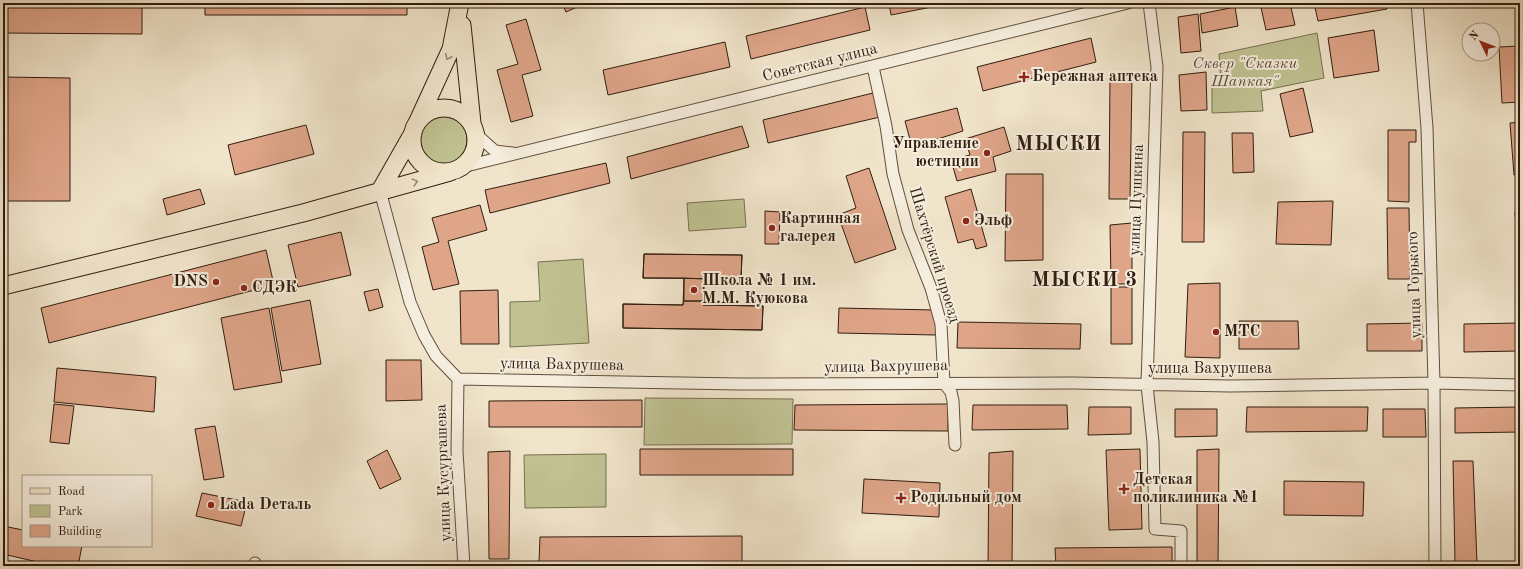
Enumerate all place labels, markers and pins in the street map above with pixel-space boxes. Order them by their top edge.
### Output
place label: Бережная аптека [1032,69,1158,85]
marker: Бережная аптека [1019,72,1029,82]
place label: Управление юстиции [893,136,979,170]
marker: Управление юстиции [982,148,992,158]
place label: Картинная галерея [780,211,860,245]
place label: Эльф [974,213,1012,229]
marker: Эльф [961,216,971,226]
marker: Картинная галерея [767,223,777,233]
place label: Школа № 1 им. М.М. Куюкова [702,273,816,307]
place label: DNS [173,274,208,290]
marker: DNS [211,277,221,287]
place label: СДЭК [252,280,297,296]
marker: СДЭК [239,283,249,293]
marker: Школа № 1 им. М.М. Куюкова [689,285,699,295]
place label: МТС [1224,324,1260,340]
marker: МТС [1211,327,1221,337]
place label: Детская поликлиника №1 [1133,472,1259,506]
marker: Детская поликлиника №1 [1118,483,1130,495]
place label: Родильный дом [910,490,1022,506]
marker: Родильный дом [895,492,907,504]
place label: Lada Dеталь [219,497,311,513]
marker: Lada Dеталь [206,500,216,510]

